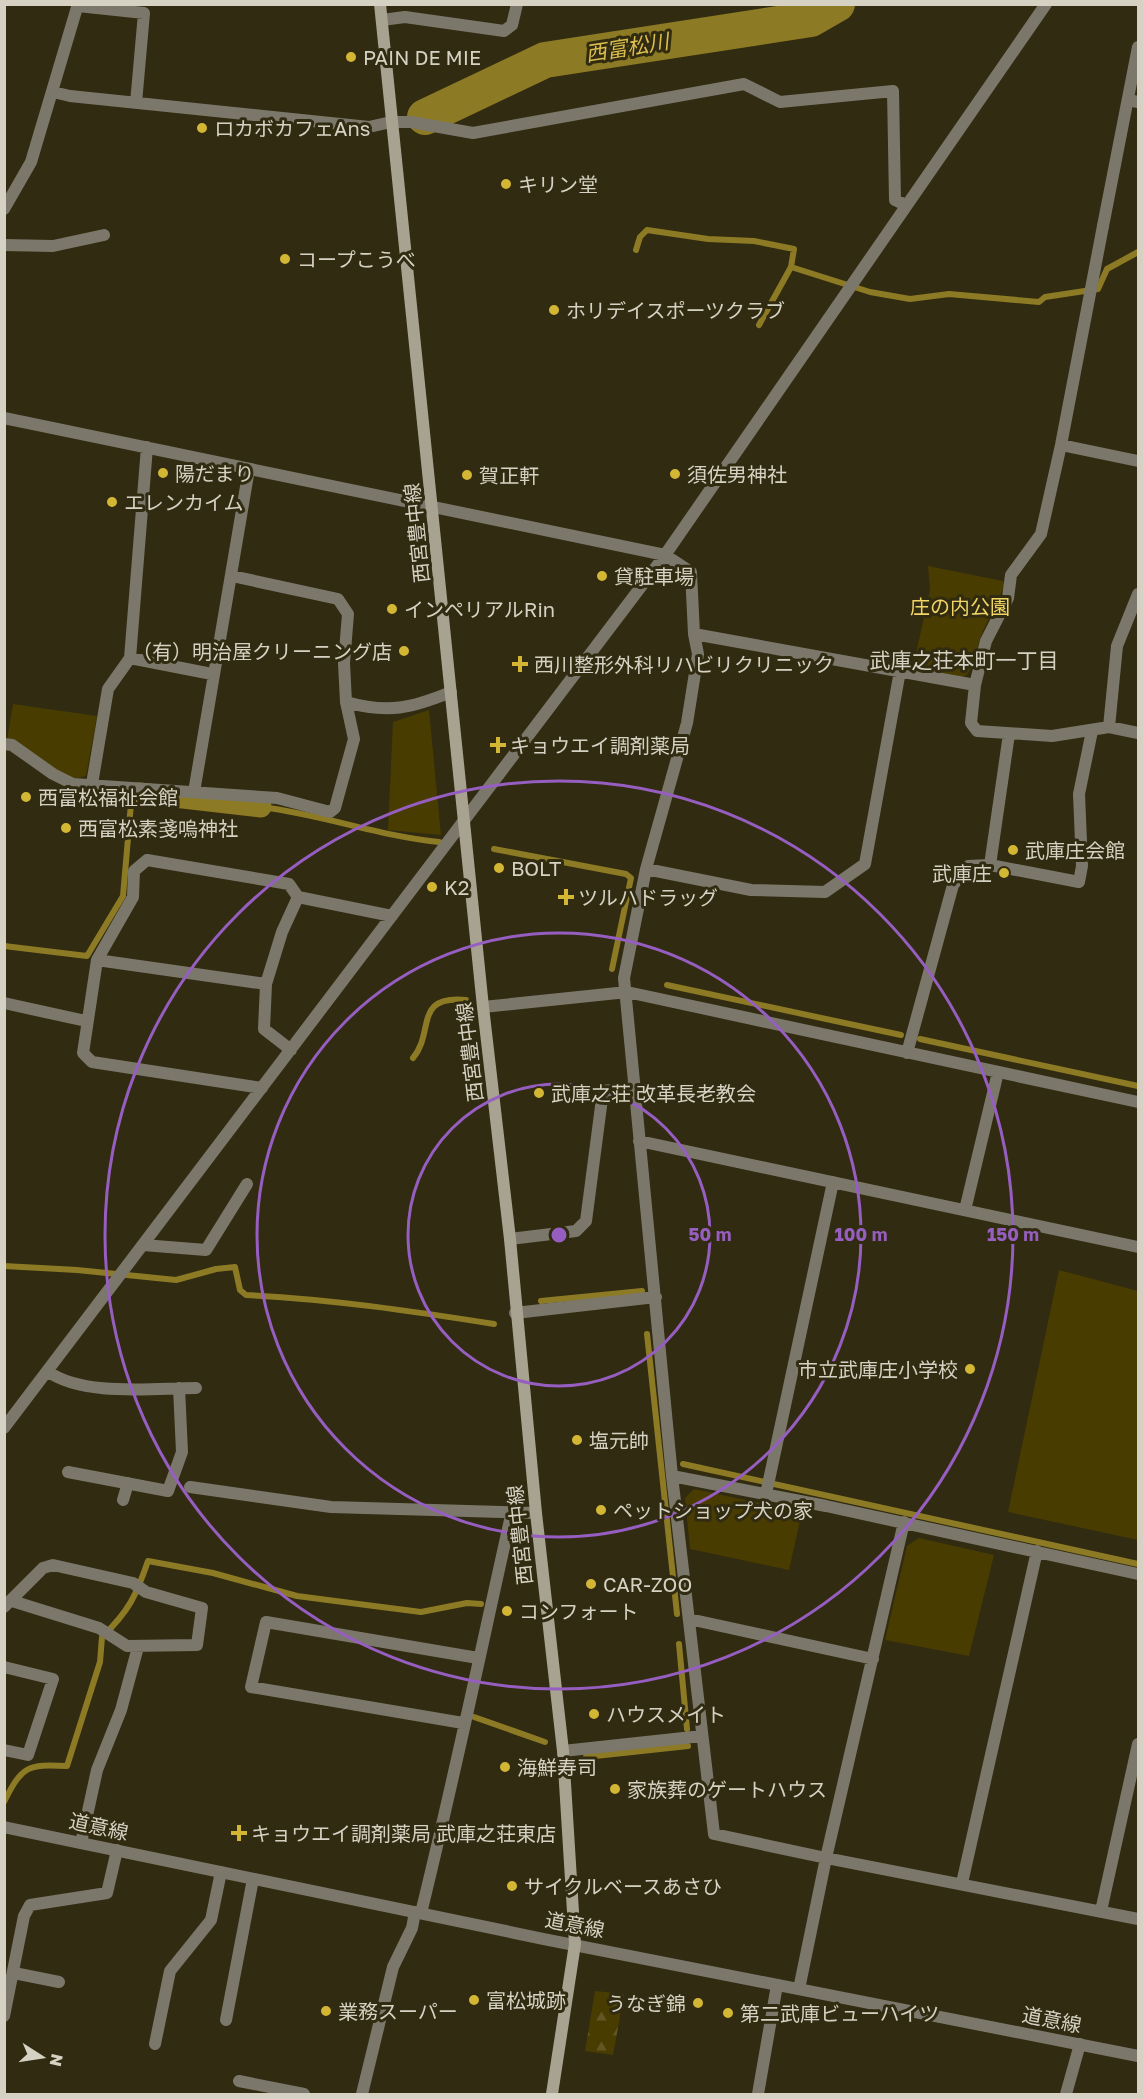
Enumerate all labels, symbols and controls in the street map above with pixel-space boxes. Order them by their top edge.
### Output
water label: 西富松川 [583,27,672,66]
place label: PAIN DE MIE [363,45,481,69]
marker: PAIN DE MIE [344,50,358,64]
place label: ロカボカフェAns [214,116,370,140]
marker: ロカボカフェAns [195,121,209,135]
place label: キリン堂 [518,172,598,196]
marker: キリン堂 [499,177,513,191]
place label: コープこうべ [297,247,416,271]
marker: コープこうべ [278,252,292,266]
place label: ホリデイスポーツクラブ [566,298,785,322]
marker: ホリデイスポーツクラブ [547,303,561,317]
place label: 陽だまり [175,461,255,485]
place label: 須佐男神社 [687,462,787,486]
place label: 賀正軒 [479,463,539,487]
marker: 陽だまり [156,466,170,480]
marker: 須佐男神社 [668,467,682,481]
marker: 賀正軒 [460,468,474,482]
street label: 西宮豊中線 [399,482,433,584]
place label: エレンカイム [124,490,244,514]
marker: エレンカイム [105,495,119,509]
place label: 貸駐車場 [614,564,694,588]
marker: 貸駐車場 [595,569,609,583]
park label: 庄の内公園 [910,594,1010,618]
place label: インペリアルRin [404,597,555,621]
marker: インペリアルRin [385,602,399,616]
place label: （有）明治屋クリーニング店 [132,639,392,663]
marker: （有）明治屋クリーニング店 [397,644,411,658]
district label: 武庫之荘本町一丁目 [870,647,1059,673]
place label: 西川整形外科リハビリクリニック [534,652,834,676]
marker: 西川整形外科リハビリクリニック [511,655,529,673]
place label: キョウエイ調剤薬局 [510,733,690,757]
marker: キョウエイ調剤薬局 [491,738,505,752]
place label: 西富松福祉会館 [38,785,178,809]
marker: 西富松福祉会館 [19,790,33,804]
place label: 西富松素戔嗚神社 [78,816,238,840]
marker: 西富松素戔嗚神社 [59,821,73,835]
place label: 武庫庄会館 [1025,838,1125,862]
marker: 武庫庄会館 [1006,843,1020,857]
place label: BOLT [511,856,561,880]
marker: BOLT [492,861,506,875]
place label: 武庫庄 [932,861,992,885]
marker: 武庫庄 [997,866,1011,880]
place label: K2 [444,875,469,899]
marker: K2 [425,880,439,894]
place label: ツルハドラッグ [578,885,718,909]
marker: ツルハドラッグ [559,890,573,904]
street label: 西宮豊中線 [451,1001,487,1103]
place label: 武庫之荘 改革長老教会 [551,1081,756,1105]
marker: 武庫之荘 改革長老教会 [532,1086,546,1100]
text: 50 m [689,1223,731,1245]
text: 100 m [835,1223,887,1245]
text: 150 m [987,1223,1039,1245]
centre of rings [549,1225,569,1245]
place label: 市立武庫庄小学校 [798,1357,958,1381]
marker: 市立武庫庄小学校 [963,1362,977,1376]
place label: 塩元帥 [589,1428,649,1452]
marker: 塩元帥 [570,1433,584,1447]
street label: 西宮豊中線 [502,1484,536,1586]
place label: ペットショップ犬の家 [613,1498,813,1522]
marker: ペットショップ犬の家 [594,1503,608,1517]
place label: CAR-ZOO [603,1572,692,1596]
marker: CAR-ZOO [584,1577,598,1591]
place label: コンフォート [519,1599,638,1623]
marker: コンフォート [500,1604,514,1618]
place label: ハウスメイト [606,1702,726,1726]
marker: ハウスメイト [587,1707,601,1721]
place label: 海鮮寿司 [517,1755,597,1779]
marker: 海鮮寿司 [498,1760,512,1774]
place label: 家族葬のゲートハウス [627,1777,827,1801]
marker: 家族葬のゲートハウス [608,1782,622,1796]
street label: 道意線 [67,1808,131,1844]
place label: キョウエイ調剤薬局 武庫之荘東店 [251,1821,556,1845]
marker: キョウエイ調剤薬局 武庫之荘東店 [232,1826,246,1840]
place label: サイクルベースあさひ [524,1874,722,1898]
marker: サイクルベースあさひ [505,1879,519,1893]
street label: 道意線 [543,1906,607,1942]
place label: 富松城跡 [486,1988,566,2012]
place label: うなぎ錦 [606,1991,686,2015]
marker: 富松城跡 [467,1993,481,2007]
marker: うなぎ錦 [691,1996,705,2010]
place label: 業務スーパー [338,1999,458,2023]
place label: 第二武庫ビューハイツ [740,2001,939,2025]
street label: 道意線 [1020,2001,1084,2037]
marker: 業務スーパー [319,2004,333,2018]
marker: 第二武庫ビューハイツ [721,2006,735,2020]
north arrow [12,2027,72,2087]
text: N [46,2052,68,2068]

